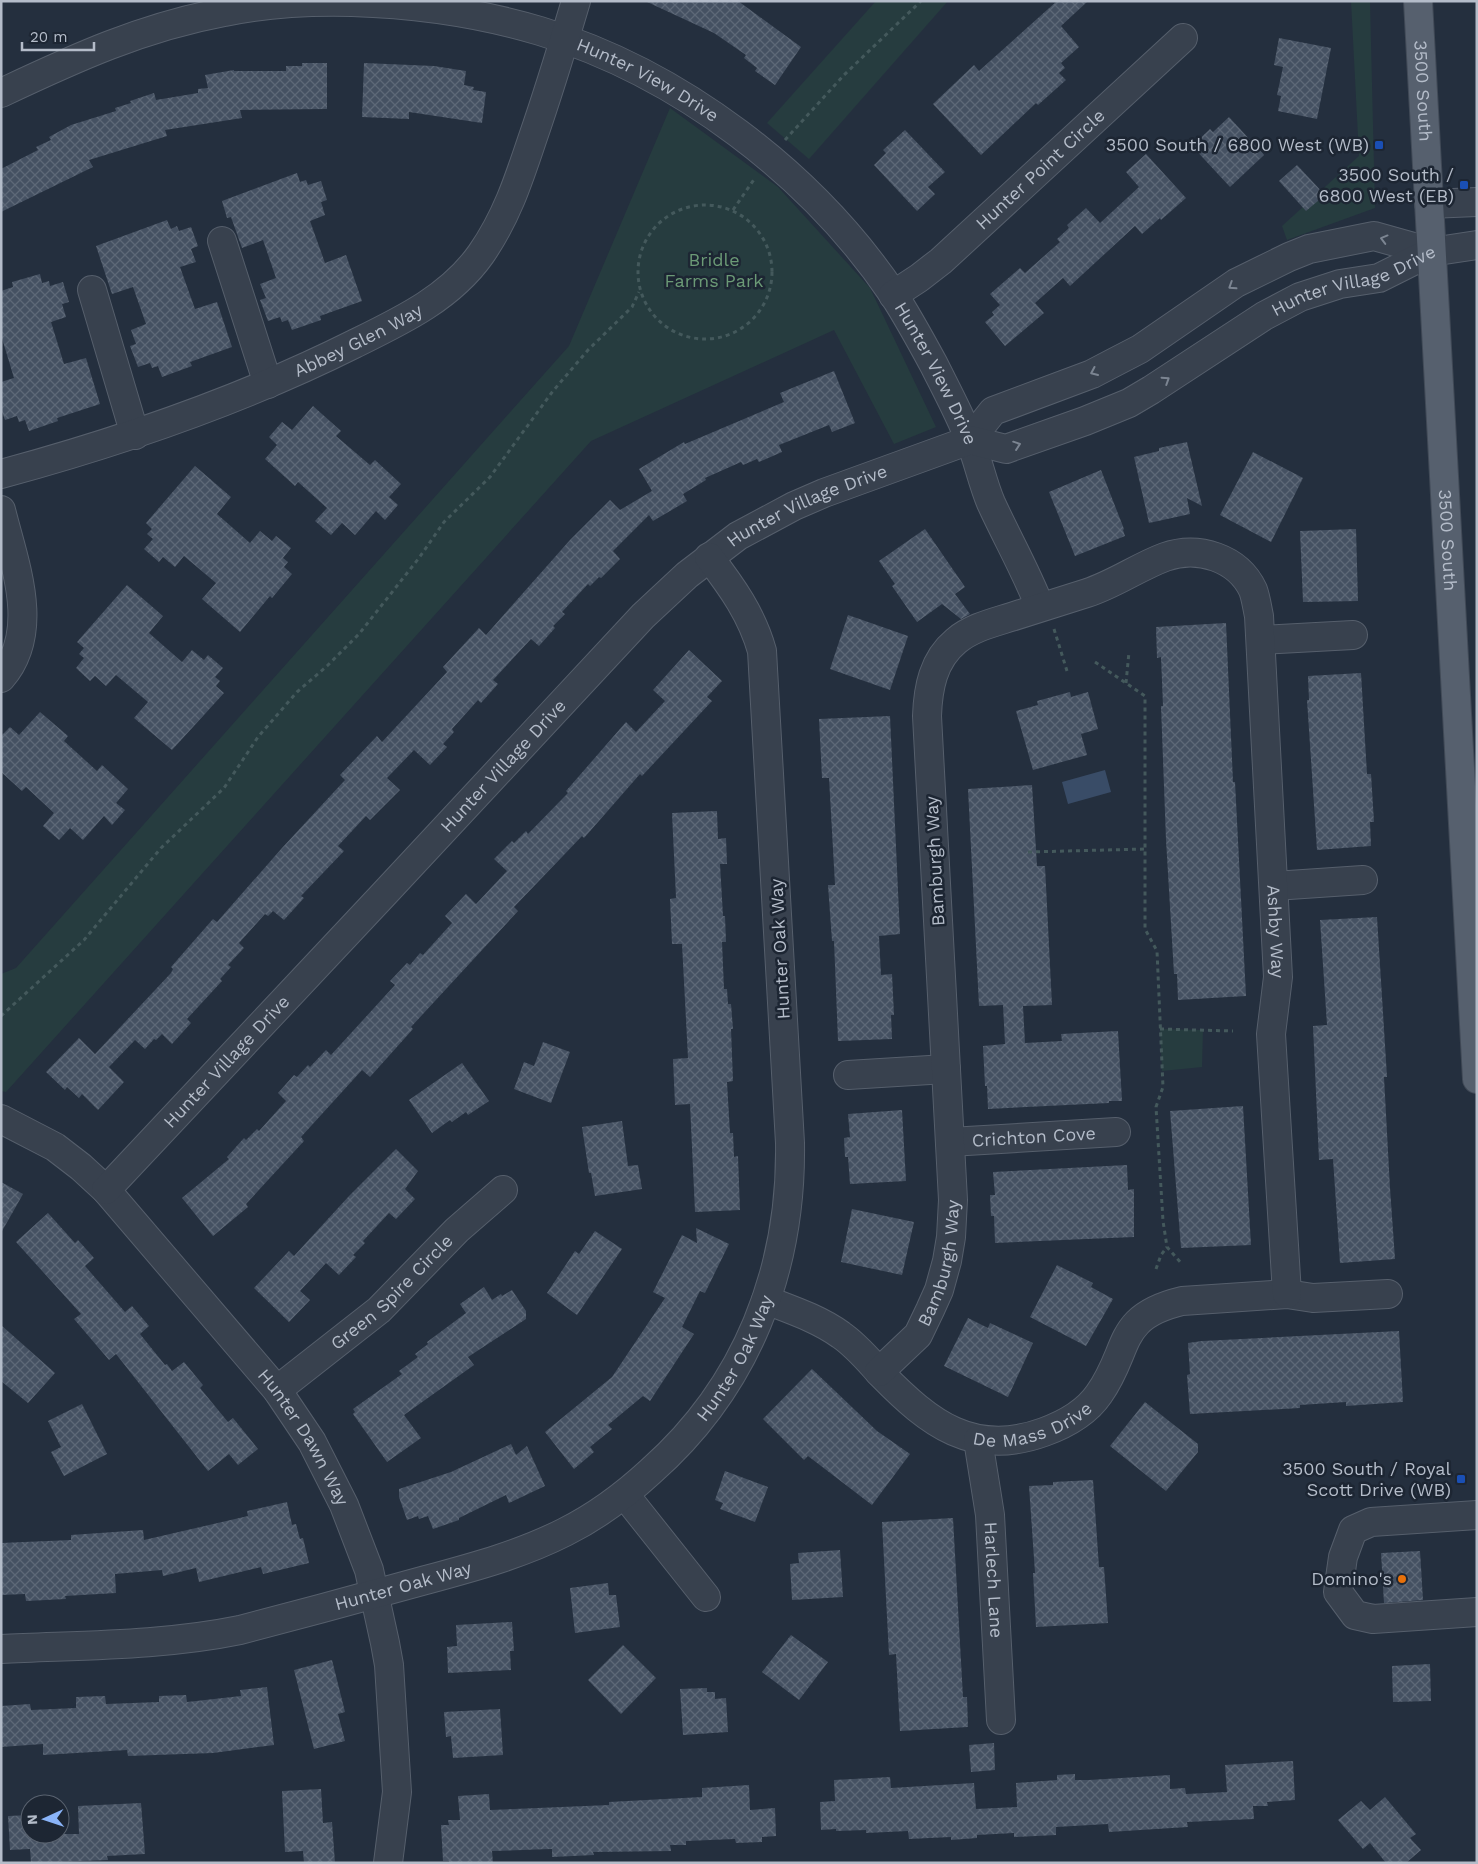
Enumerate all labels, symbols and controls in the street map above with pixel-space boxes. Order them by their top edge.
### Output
scale bar [22,20,95,52]
text: 20 m [30,28,68,46]
street label: Hunter View Drive [574,34,723,126]
street label: 3500 South [1410,39,1437,142]
street label: Hunter Point Circle [971,105,1109,234]
place label: 3500 South / 6800 West (WB) [1106,134,1369,155]
marker: 3500 South / 6800 West (WB) [1373,139,1385,151]
place label: 3500 South / 6800 West (EB) [1319,164,1454,206]
marker: 3500 South / 6800 West (EB) [1458,179,1470,191]
one-way arrow [1380,234,1389,245]
street label: Hunter Village Drive [1268,240,1439,320]
park label: Bridle Farms Park [664,249,764,291]
one-way arrow [1228,280,1238,289]
street label: Hunter View Drive [891,298,982,448]
street label: Abbey Glen Way [291,299,427,381]
one-way arrow [1090,366,1099,376]
one-way arrow [1160,377,1170,386]
one-way arrow [1013,441,1021,451]
street label: Hunter Village Drive [722,460,890,551]
street label: 3500 South [1435,489,1461,592]
street label: Hunter Village Drive [436,695,570,837]
street label: Bamburgh Way [921,795,948,927]
street label: Hunter Oak Way [765,877,794,1020]
street label: Ashby Way [1263,884,1289,979]
street label: Hunter Village Drive [159,991,293,1132]
street label: Crichton Cove [971,1122,1096,1151]
street label: Bamburgh Way [913,1198,963,1329]
street label: Green Spire Circle [326,1230,457,1354]
street label: Hunter Oak Way [692,1292,777,1425]
street label: Hunter Dawn Way [254,1365,354,1510]
street label: De Mass Drive [971,1397,1096,1451]
place label: 3500 South / Royal Scott Drive (WB) [1282,1458,1451,1500]
marker: 3500 South / Royal Scott Drive (WB) [1455,1473,1467,1485]
street label: Harlech Lane [980,1521,1008,1639]
street label: Hunter Oak Way [332,1557,475,1614]
place label: Domino's [1311,1568,1392,1589]
marker: Domino's [1396,1573,1408,1585]
north arrow [20,1794,70,1844]
text: N [24,1814,40,1825]

